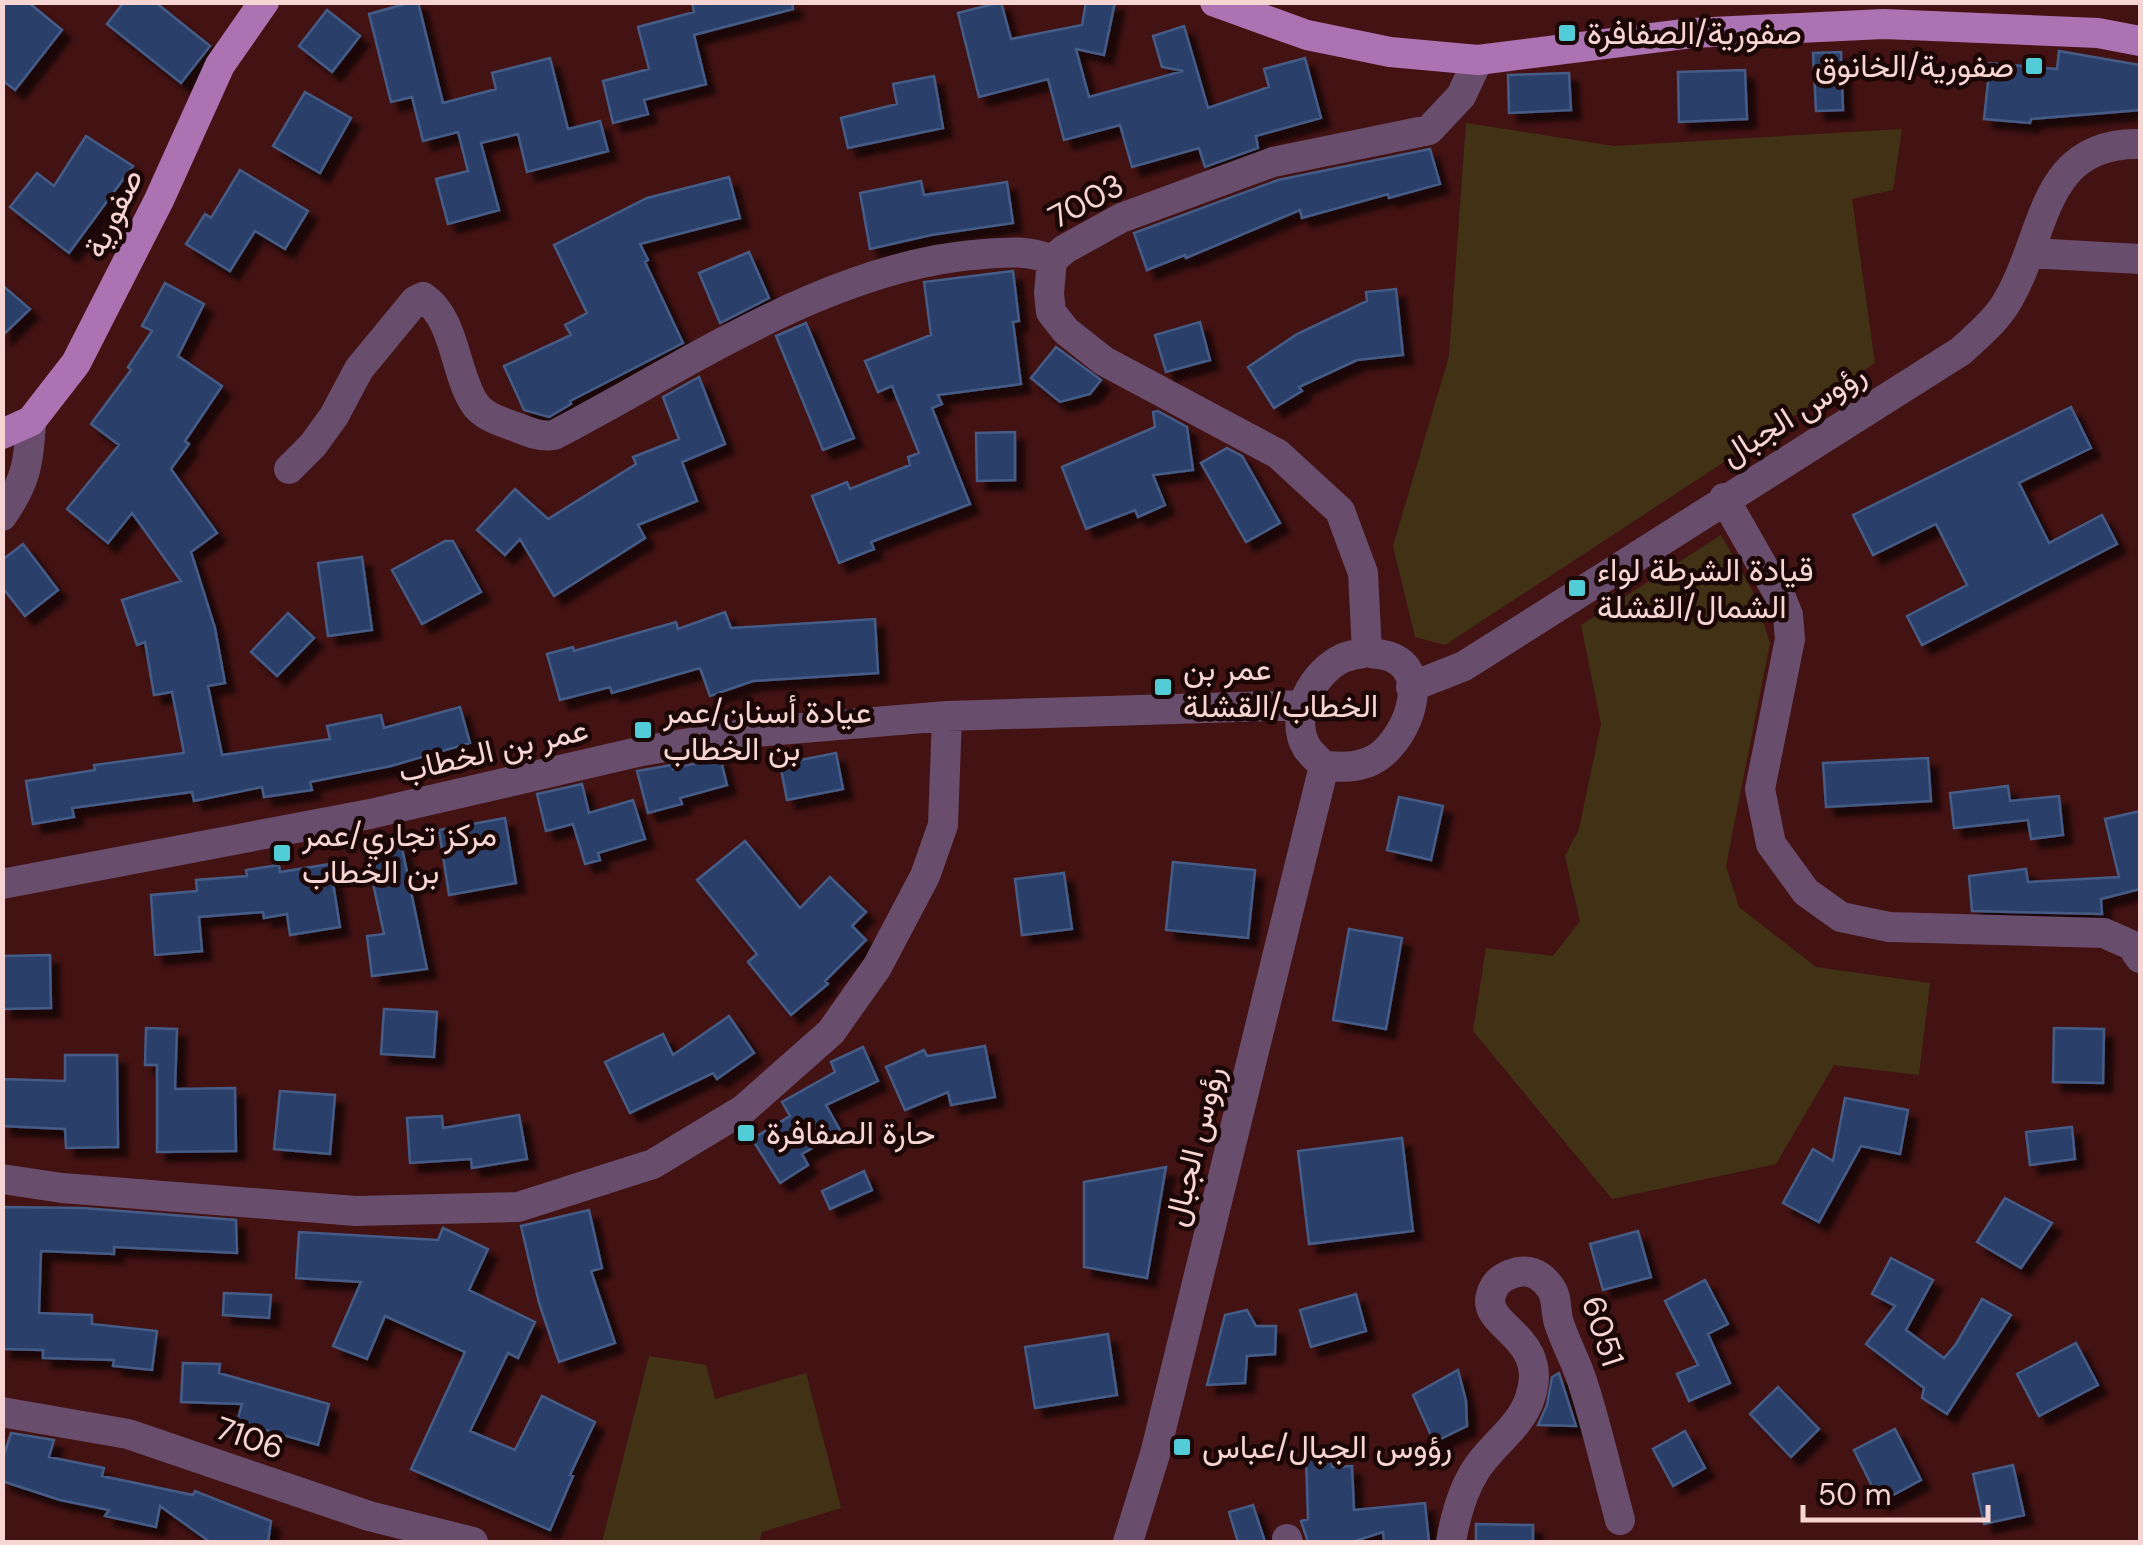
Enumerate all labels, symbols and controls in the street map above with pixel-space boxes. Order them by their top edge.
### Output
place label: صفورية/الصفافرة [1587,12,1802,54]
marker: صفورية/الصفافرة [1556,22,1578,44]
place label: صفورية/الخانوق [1815,45,2014,87]
marker: صفورية/الخانوق [2023,55,2045,77]
street label: صفورية [73,161,153,265]
street label: 7003 [1041,164,1131,238]
street label: رؤوس الجبال [1712,353,1874,475]
place label: قيادة الشرطة لواء الشمال/القشلة [1597,549,1814,628]
marker: قيادة الشرطة لواء الشمال/القشلة [1566,577,1588,599]
place label: عمر بن الخطاب/القشلة [1183,648,1378,727]
marker: عمر بن الخطاب/القشلة [1152,676,1174,698]
place label: عيادة أسنان/عمر بن الخطاب [662,691,872,770]
street label: عمر بن الخطاب [394,708,592,792]
marker: عيادة أسنان/عمر بن الخطاب [632,719,654,741]
place label: مركز تجاري/عمر بن الخطاب [301,814,497,893]
marker: مركز تجاري/عمر بن الخطاب [271,842,293,864]
street label: رؤوس الجبال [1154,1062,1234,1230]
place label: حارة الصفافرة [766,1112,936,1154]
marker: حارة الصفافرة [735,1122,757,1144]
street label: 6051 [1572,1291,1634,1371]
street label: 7106 [210,1407,290,1469]
place label: رؤوس الجبال/عباس [1202,1426,1452,1468]
marker: رؤوس الجبال/عباس [1171,1436,1193,1458]
scale bar [1803,1460,1988,1522]
text: 50 m [1818,1475,1892,1514]

